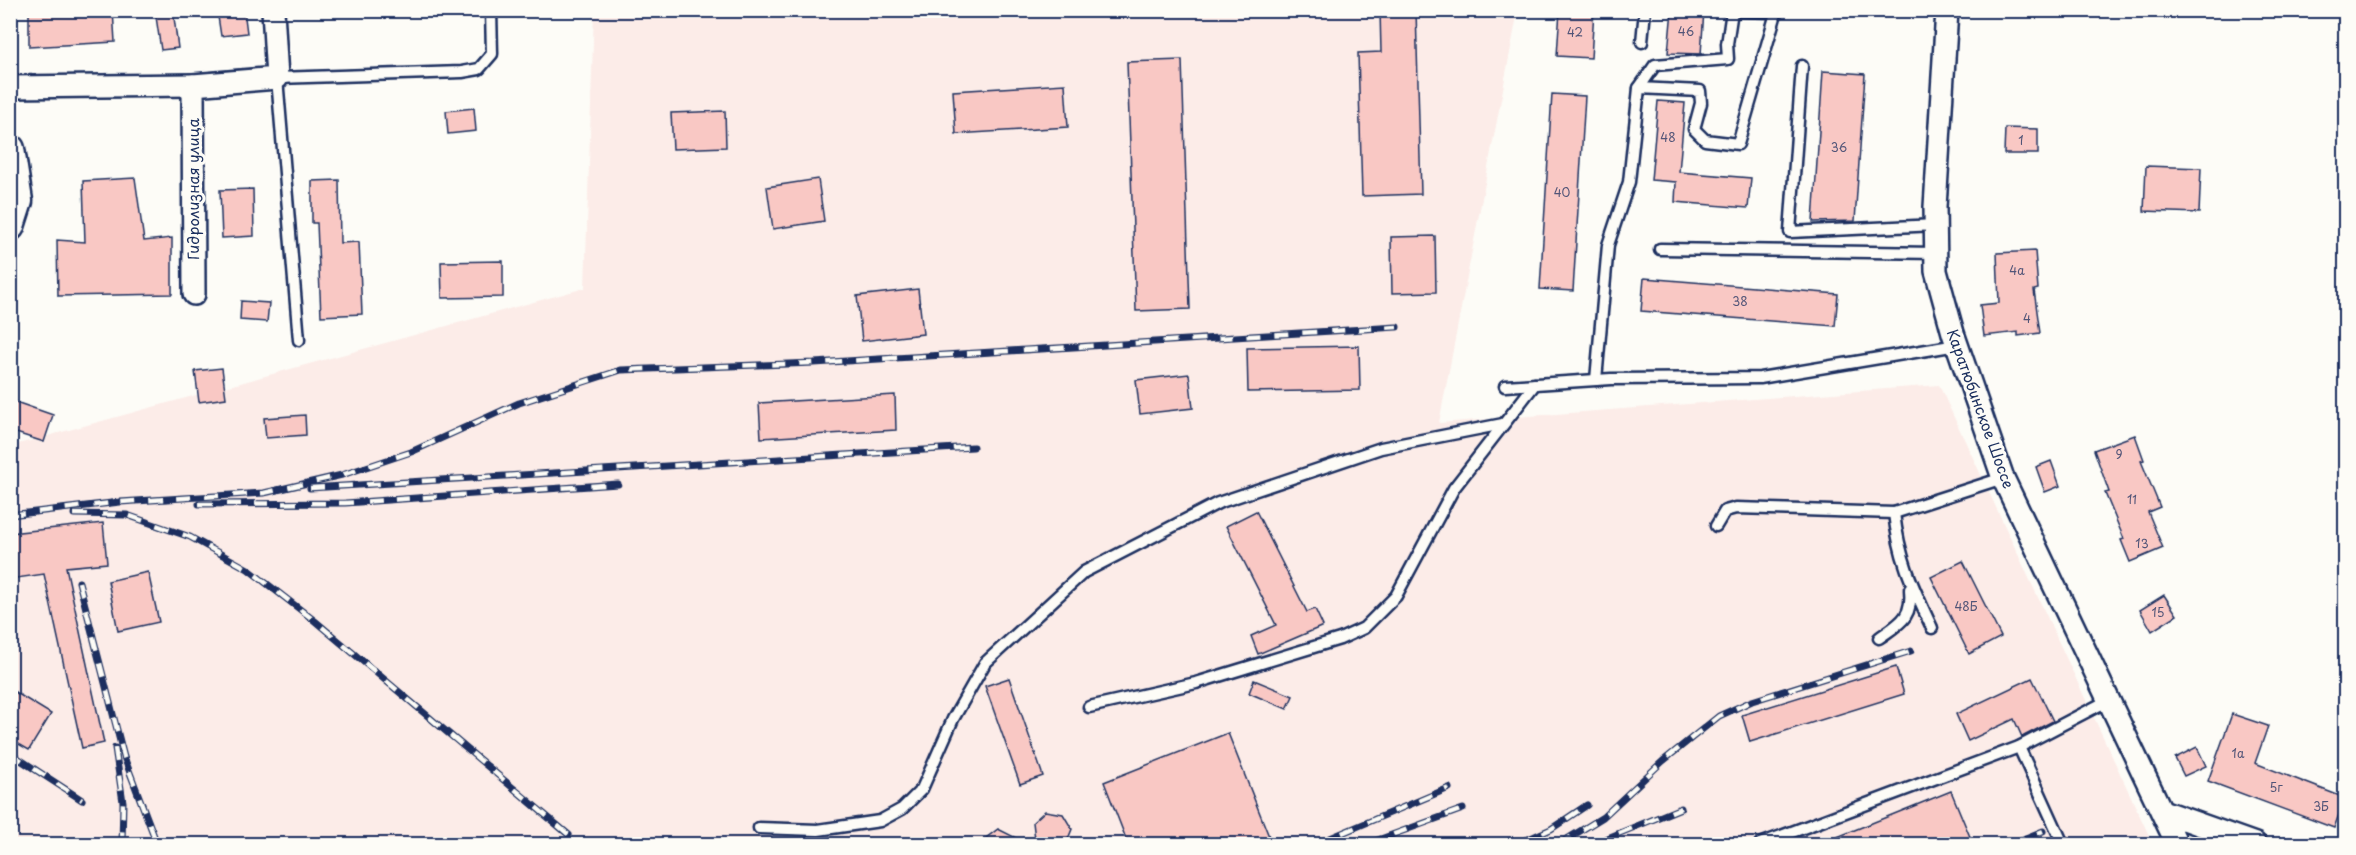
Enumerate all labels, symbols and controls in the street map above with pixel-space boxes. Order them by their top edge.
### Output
house number: 46 [1678,22,1694,40]
house number: 42 [1567,23,1583,41]
street label: Гидролизная улица [181,118,204,260]
house number: 48 [1660,128,1676,146]
house number: 1 [2018,131,2024,149]
house number: 36 [1831,138,1847,156]
house number: 40 [1554,183,1571,201]
house number: 4а [2009,261,2025,279]
house number: 38 [1732,292,1748,310]
house number: 4 [2023,309,2031,327]
street label: Каратюбинское Шоссе [1942,326,2021,491]
house number: 9 [2115,445,2123,463]
house number: 11 [2127,490,2137,508]
house number: 13 [2135,534,2149,552]
house number: 48Б [1954,597,1978,615]
house number: 15 [2151,603,2165,621]
house number: 1а [2232,744,2245,762]
house number: 5г [2269,778,2283,796]
house number: 3Б [2313,797,2329,815]

